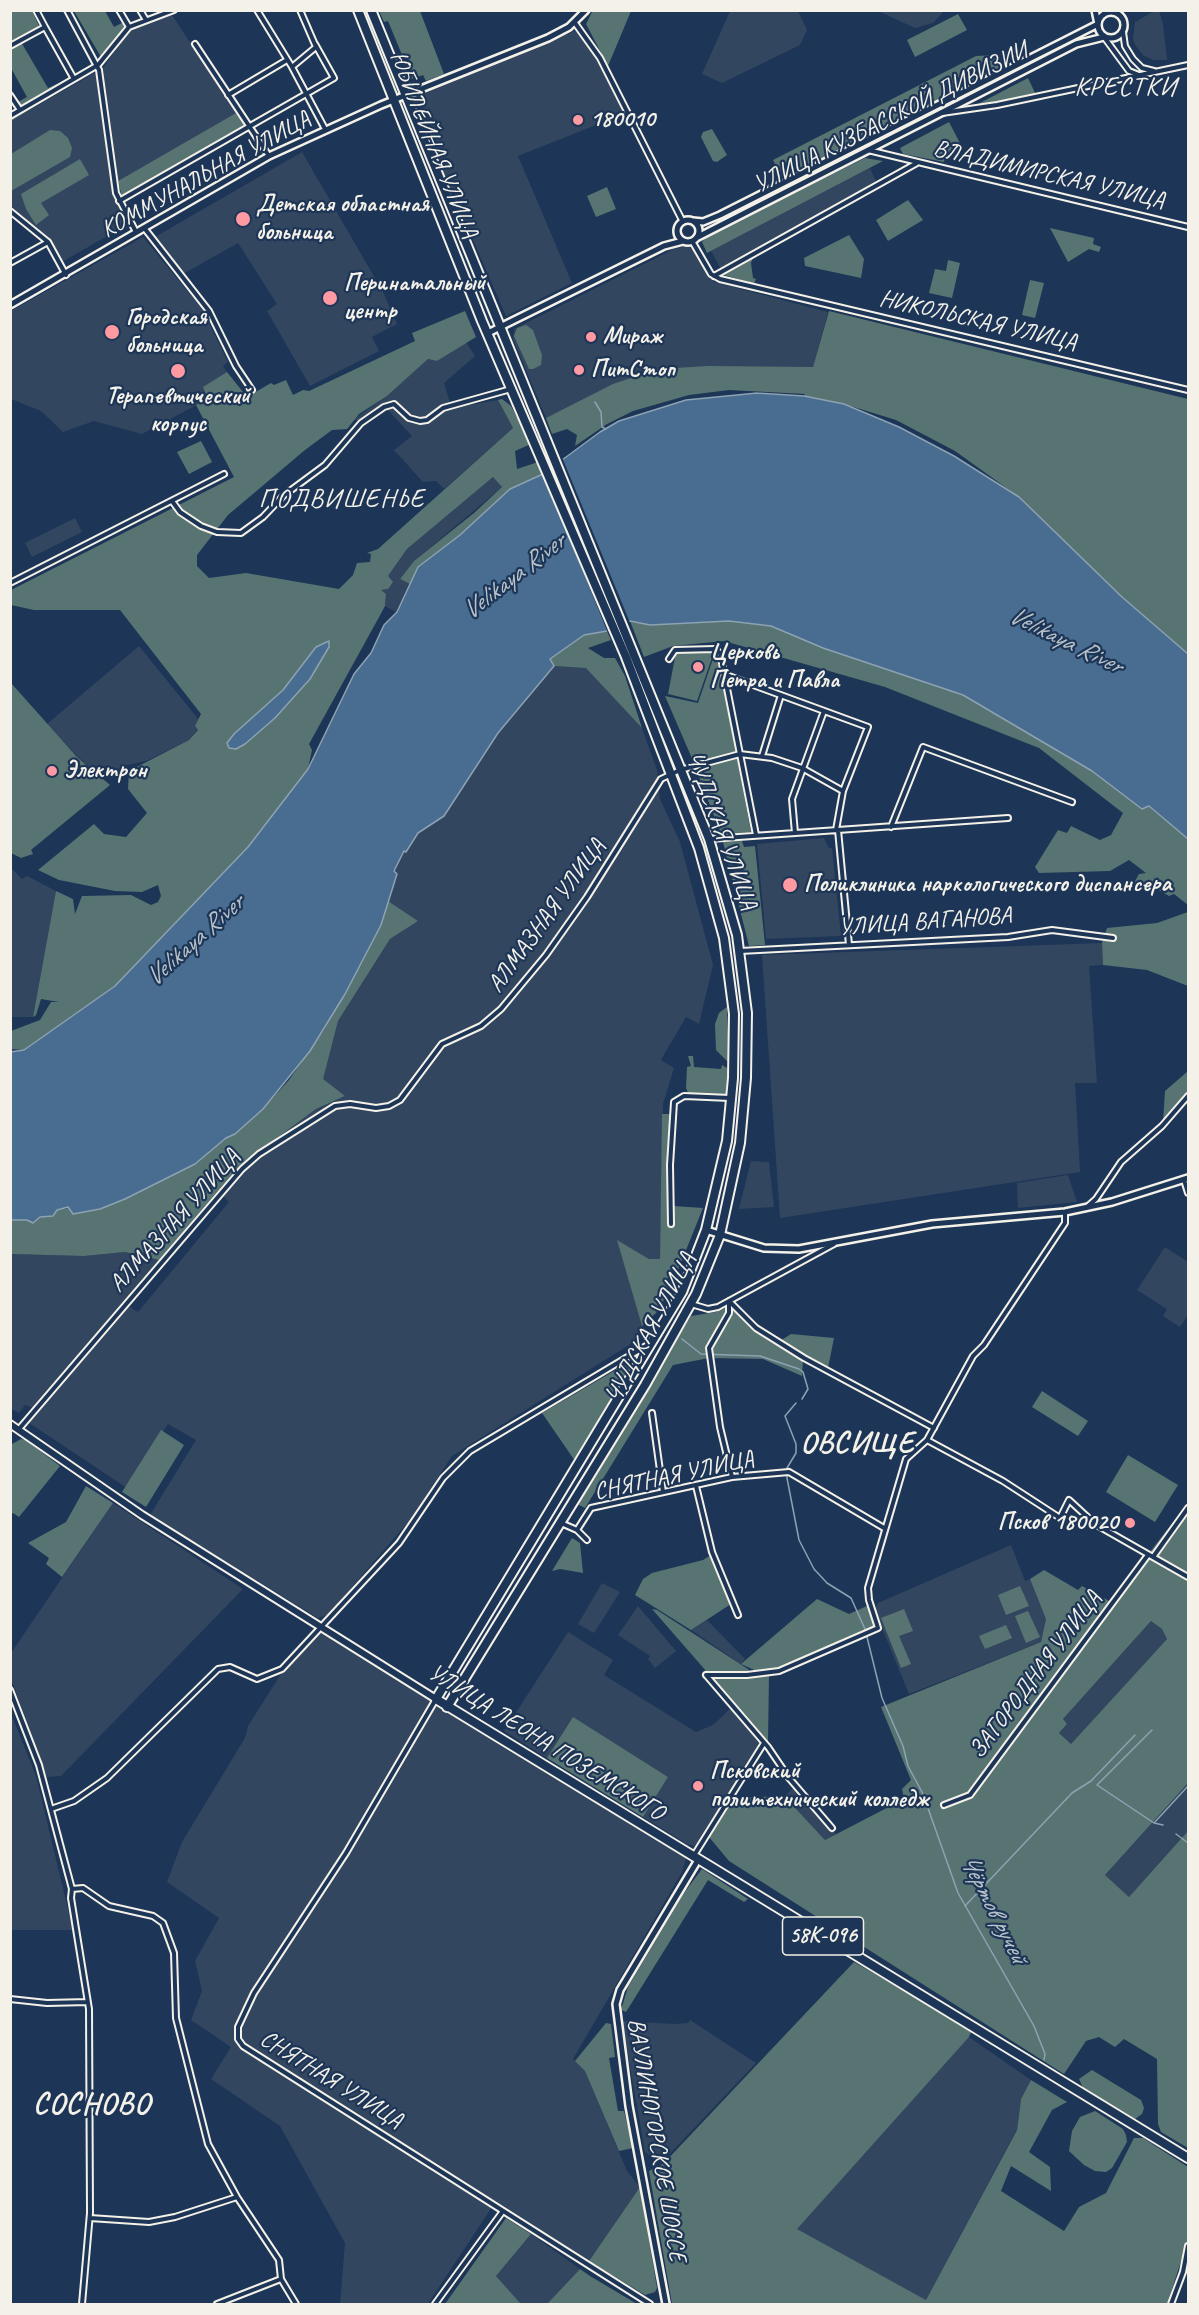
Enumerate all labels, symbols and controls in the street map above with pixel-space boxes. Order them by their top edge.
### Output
street label: УЛИЦА КУЗБАССКОЙ ДИВИЗИИ [749,36,1033,200]
street label: ЮБИЛЕЙНАЯ УЛИЦА [382,47,484,243]
district label: КРЕСТКИ [1074,72,1178,104]
street label: КОММУНАЛЬНАЯ УЛИЦА [96,105,316,245]
place label: 180010 [590,106,655,134]
marker: 180010 [571,113,585,127]
street label: ВЛАДИМИРСКАЯ УЛИЦА [931,134,1167,216]
place label: Детская областная больница [256,191,429,247]
marker: Детская областная больница [234,210,252,228]
place label: Перинатальный центр [344,270,485,326]
street label: НИКОЛЬСКАЯ УЛИЦА [877,284,1079,358]
marker: Перинатальный центр [321,289,339,307]
place label: Городская больница [126,304,206,360]
marker: Городская больница [103,323,121,341]
place label: Мираж [603,323,662,351]
marker: Мираж [584,330,598,344]
place label: ПитСтоп [591,356,675,384]
marker: Терапевтический корпус [169,362,187,380]
marker: ПитСтоп [572,363,586,377]
place label: Терапевтический корпус [106,383,250,439]
district label: ПОДВИШЕНЬЕ [258,484,426,516]
water label: Velikaya River [456,527,572,627]
water label: Velikaya River [1003,600,1127,682]
place label: Церковь Петра и Павла [710,639,839,695]
marker: Церковь Петра и Павла [691,660,705,674]
street label: ЧУДСКАЯ УЛИЦА [679,748,763,914]
place label: Электрон [64,757,147,785]
marker: Электрон [45,764,59,778]
street label: АЛМАЗНАЯ УЛИЦА [482,834,612,998]
place label: Поликлиника наркологического диспансера [804,871,1171,899]
marker: Поликлиника наркологического диспансера [781,876,799,894]
water label: Velikaya River [139,889,251,993]
street label: УЛИЦА ВАГАНОВА [838,902,1012,942]
street label: АЛМАЗНАЯ УЛИЦА [103,1144,247,1298]
street label: ЧУДСКАЯ УЛИЦА [599,1248,703,1408]
district label: ОВСИЩЕ [798,1426,918,1462]
street label: СНЯТНАЯ УЛИЦА [591,1445,757,1507]
place label: Псков 180020 [998,1509,1118,1537]
marker: Псков 180020 [1123,1516,1137,1530]
street label: ЗАГОРОДНАЯ УЛИЦА [964,1586,1108,1764]
street label: УЛИЦА ЛЕОНА ПОЗЕМСКОГО [423,1659,669,1827]
place label: Псковский политехнический колледж [710,1758,928,1814]
marker: Псковский политехнический колледж [691,1779,705,1793]
water label: Чёртов ручей [952,1849,1034,1969]
road number: 58К-096 [782,1917,864,1955]
street label: ВАУЛИНОГОРСКОЕ ШОССЕ [620,2016,692,2264]
street label: СНЯТНАЯ УЛИЦА [254,2025,408,2135]
district label: СОСНОВО [29,2087,155,2123]

